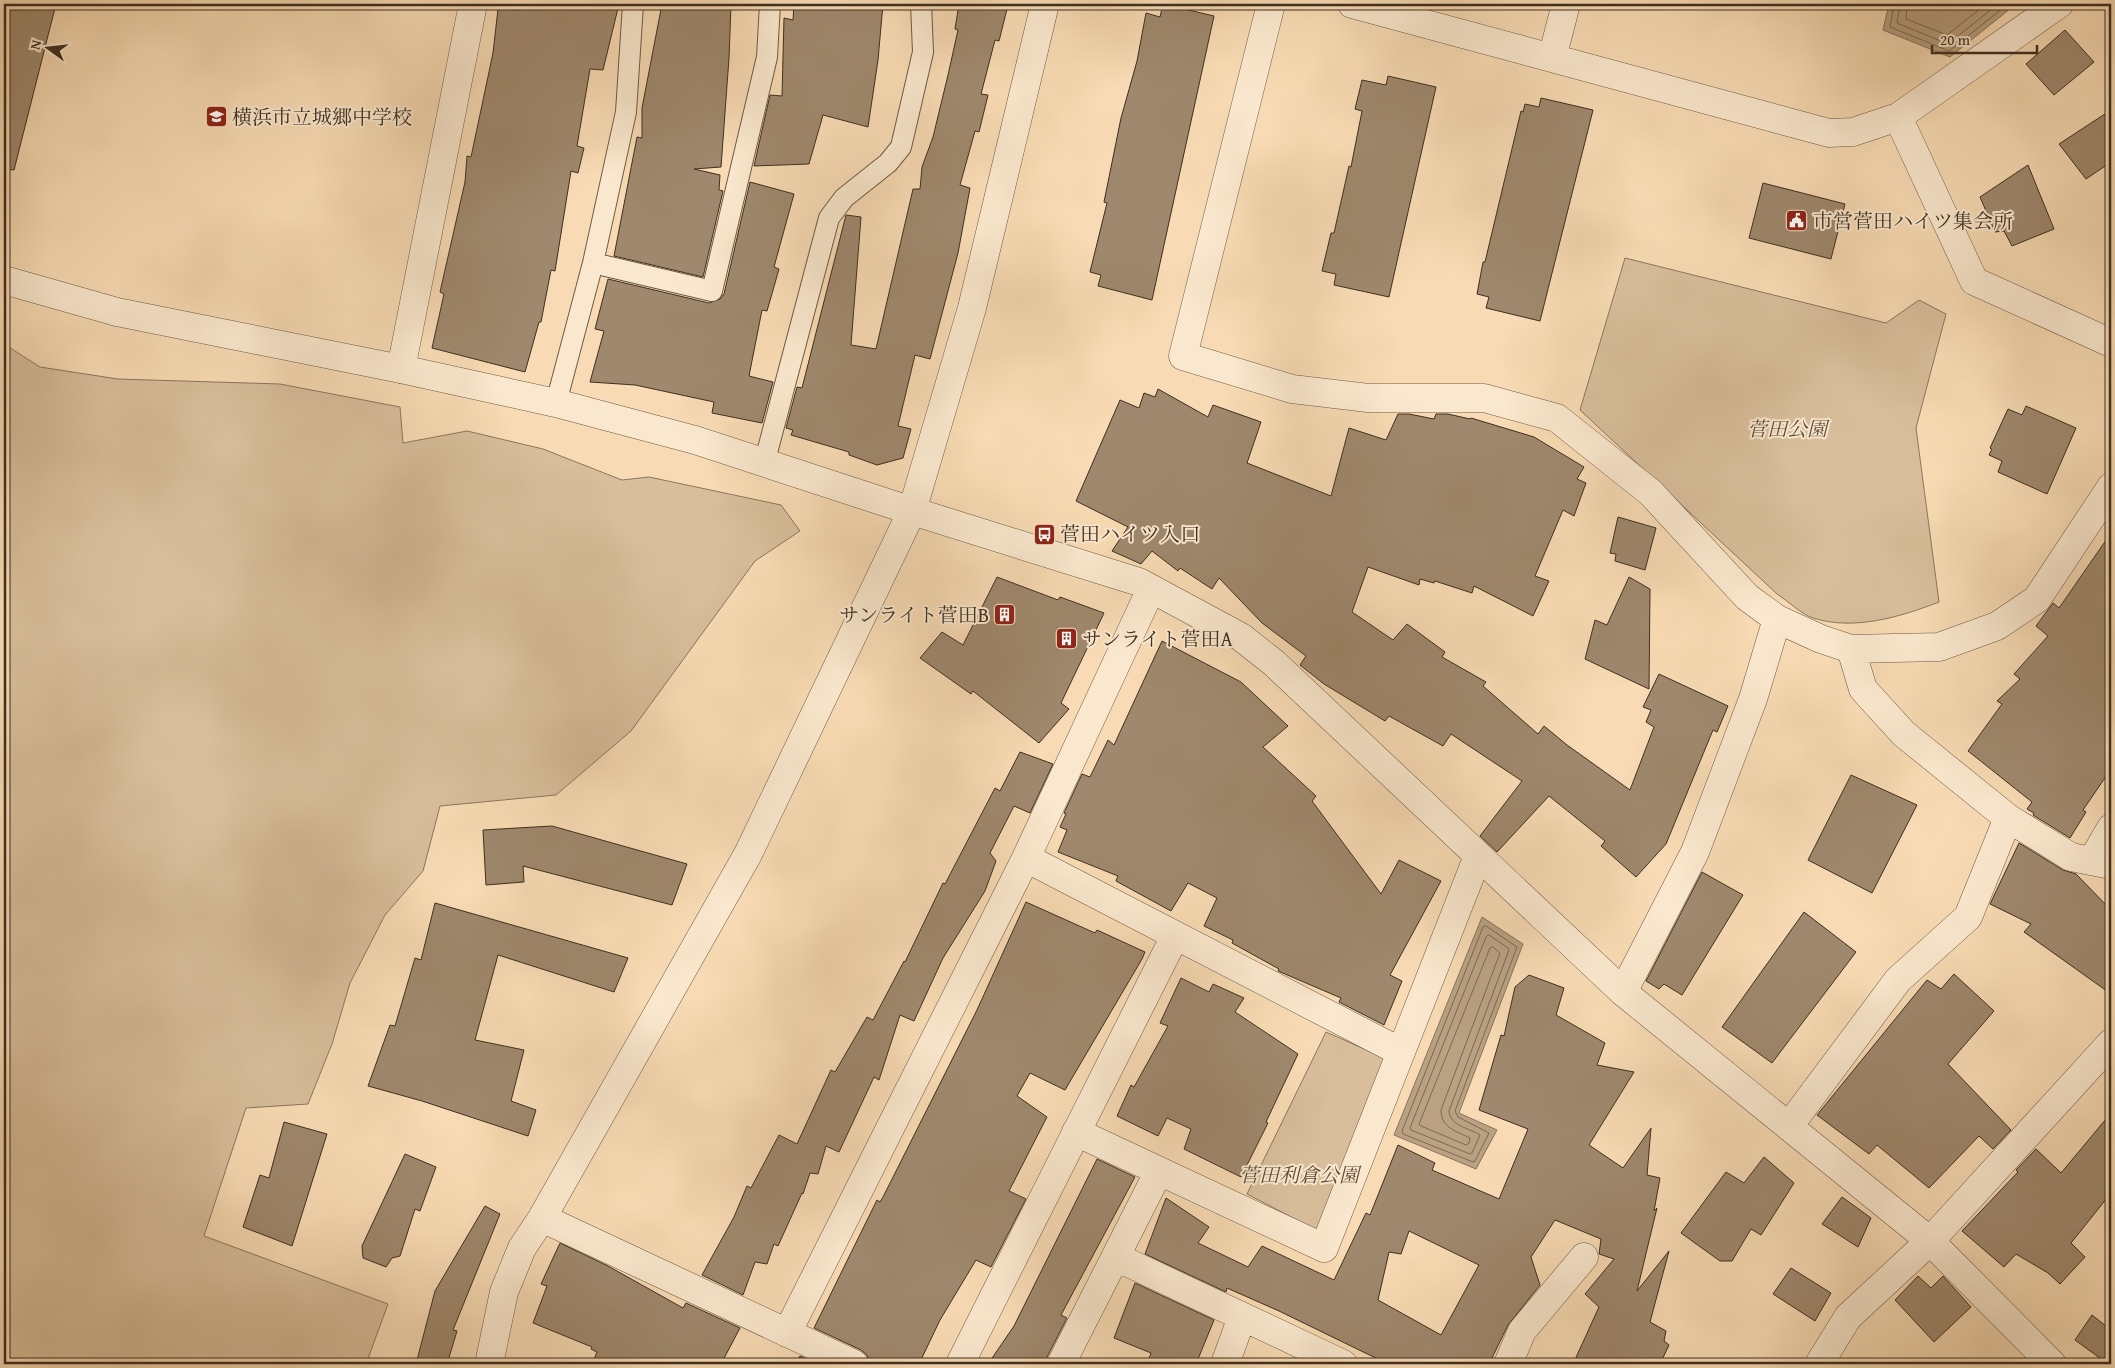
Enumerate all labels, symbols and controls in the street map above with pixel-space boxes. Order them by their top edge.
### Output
north arrow [22,22,72,72]
scale bar [1932,22,2038,54]
text: 20 m [1940,29,1971,50]
text: N [25,37,46,52]
place label: 横浜市立城郷中学校 [232,102,412,131]
school or university icon: 横浜市立城郷中学校 [204,105,228,129]
place label: 市営菅田ハイツ集会所 [1813,206,2013,235]
public building icon: 市営菅田ハイツ集会所 [1785,209,1809,233]
park label: 菅田公園 [1747,414,1830,443]
place label: 菅田ハイツ入口 [1060,519,1200,548]
bus stop icon: 菅田ハイツ入口 [1032,522,1056,546]
place label: サンライト菅田B [839,600,989,629]
building icon: サンライト菅田B [993,603,1017,627]
place label: サンライト菅田A [1082,624,1233,653]
building icon: サンライト菅田A [1054,627,1078,651]
park label: 菅田利倉公園 [1239,1160,1362,1189]

